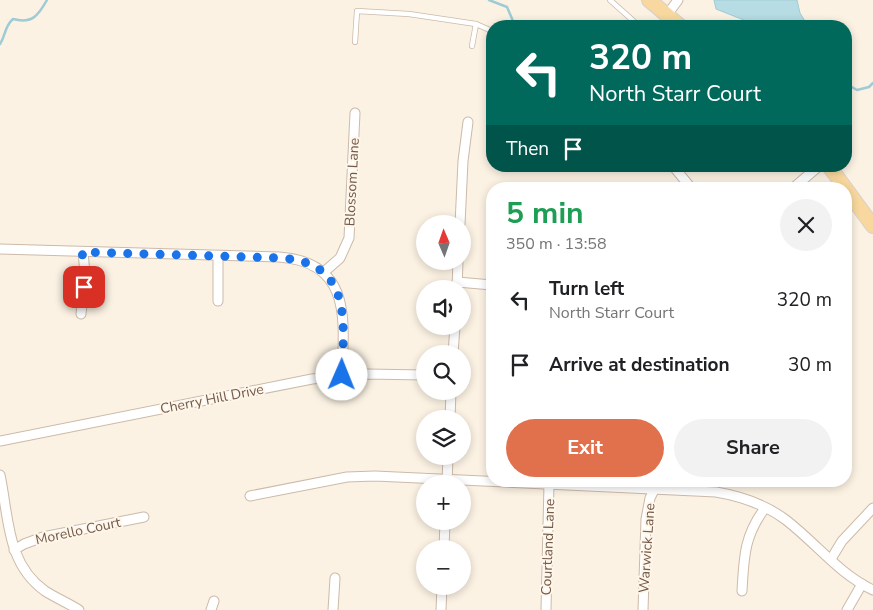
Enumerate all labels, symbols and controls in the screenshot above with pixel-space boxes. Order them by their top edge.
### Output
text: 320 m [589,34,692,81]
icon: left [506,40,571,105]
text: North Starr Court [589,79,761,109]
icon: arrive [559,135,587,163]
text: Then [506,136,549,162]
street label: Blossom Lane [340,137,364,227]
text: 5 min [506,193,584,234]
button: close [780,199,832,251]
north arrow [416,215,471,270]
map controls [416,215,471,595]
text: 350 m · 13:58 [506,233,607,255]
pin [63,266,105,308]
icon: arrive [70,273,98,301]
text: Turn left [549,276,624,302]
button: sound [416,280,471,335]
icon: left [506,286,534,314]
text: 320 m [777,287,832,313]
text: North Starr Court [549,302,674,324]
button: search [416,345,471,400]
position arrow [315,348,367,400]
icon: arrive [506,351,534,379]
text: Arrive at destination [549,352,730,378]
text: 30 m [788,352,832,378]
street label: Cherry Hill Drive [159,380,265,418]
button: layers [416,410,471,465]
button: Exit [506,419,664,477]
button: Share [674,419,832,477]
button: + [416,475,471,530]
street label: Courtland Lane [537,498,559,596]
street label: Warwick Lane [634,502,660,594]
street label: Morello Court [34,513,122,549]
button: − [416,540,471,595]

